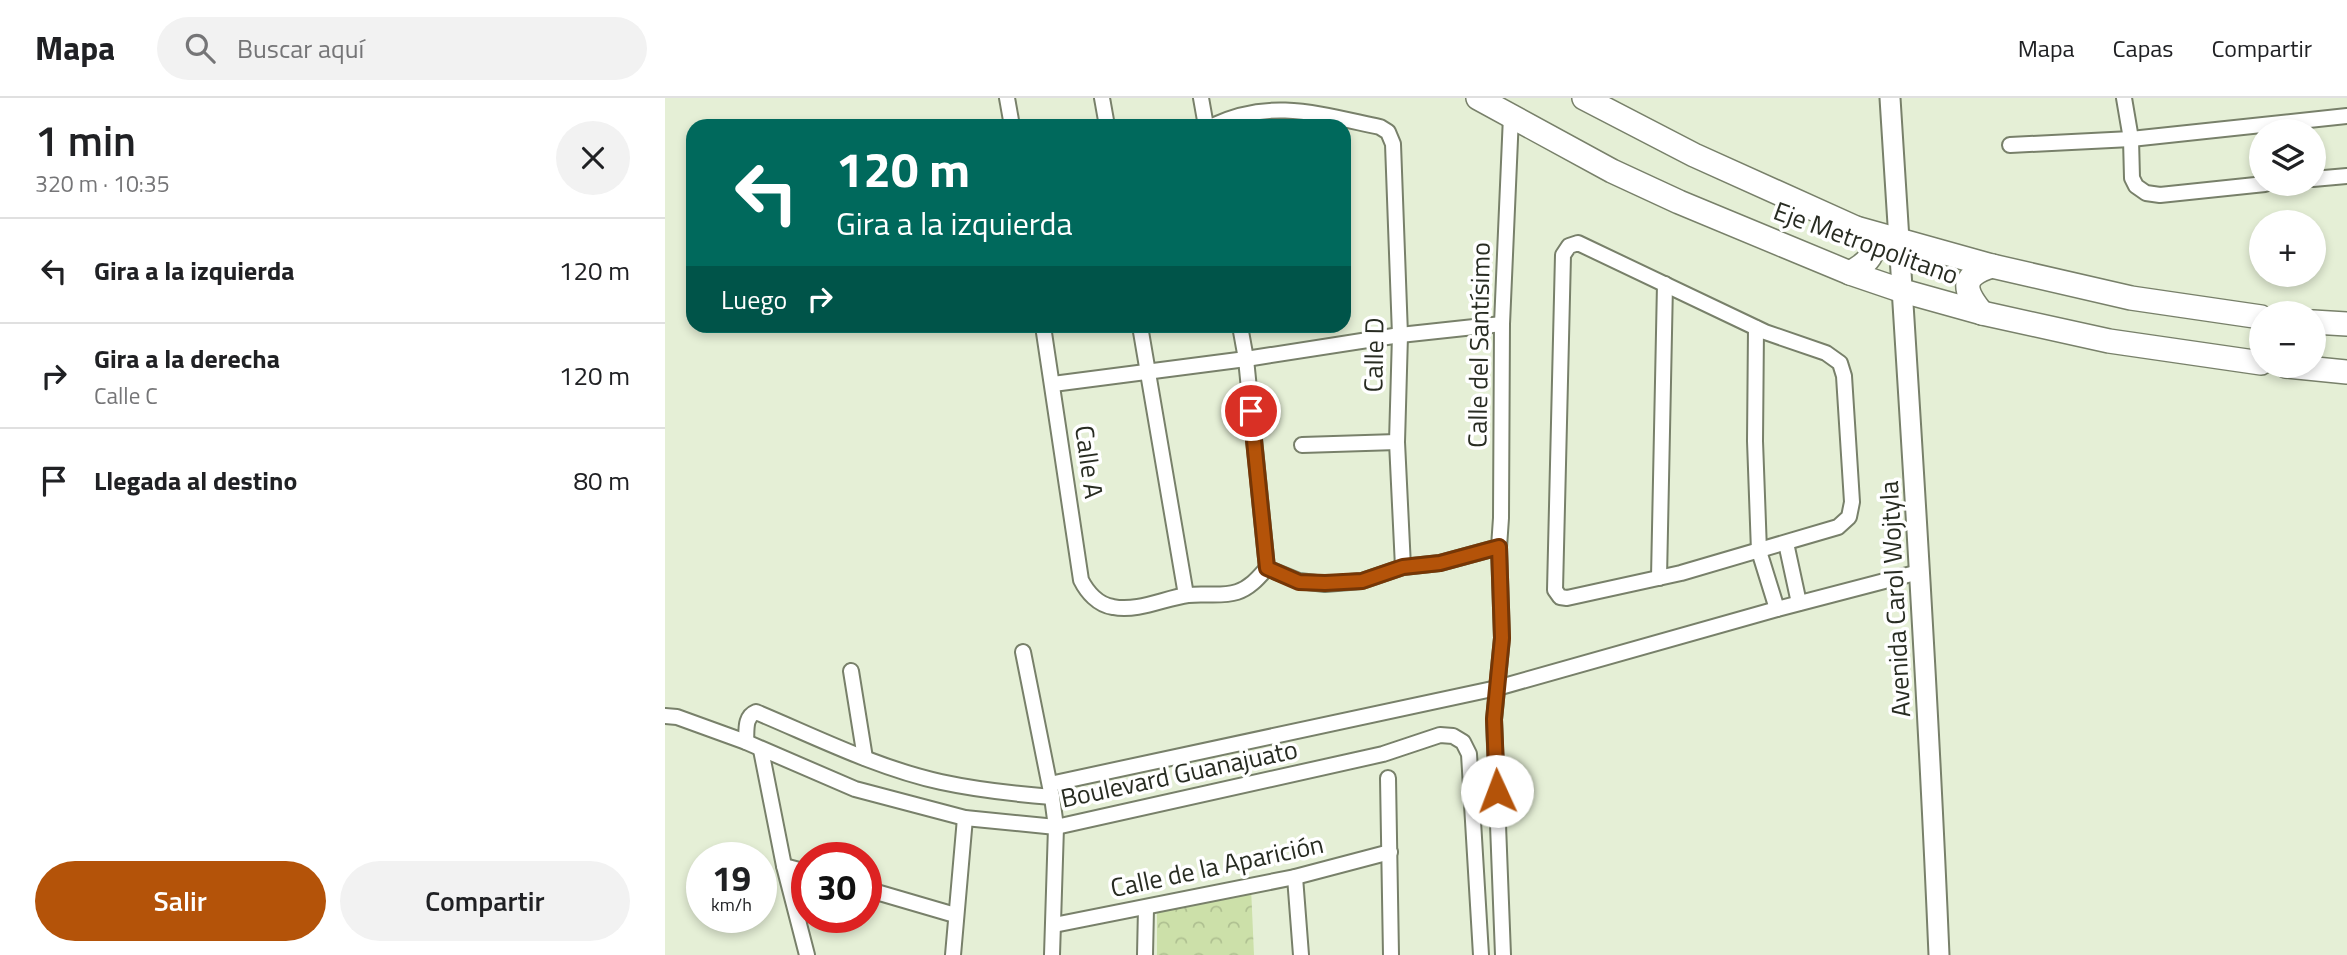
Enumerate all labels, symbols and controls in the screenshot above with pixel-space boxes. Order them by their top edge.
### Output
search box [157,17,647,80]
text: Mapa [35,23,115,73]
icon: search [181,29,219,67]
text: Buscar aquí [237,29,364,68]
text: Mapa [2018,30,2075,66]
text: Capas [2113,30,2173,66]
text: Compartir [2211,30,2312,66]
text: 1 min [35,108,136,172]
map controls [2249,119,2326,378]
button: layers [2249,119,2326,196]
button: close [556,121,630,195]
text: 120 m [836,131,970,206]
icon: left [721,147,812,238]
text: 320 m · 10:35 [35,166,170,201]
street label: Eje Metropolitano [1768,191,1964,294]
text: Gira a la izquierda [836,199,1072,247]
button: + [2249,210,2326,287]
street label: Calle del Santísimo [1457,242,1500,448]
text: Gira a la izquierda [94,251,295,290]
text: 120 m [559,251,630,290]
icon: left [35,252,73,290]
text: Luego [721,280,787,319]
icon: right [801,280,839,318]
button: − [2249,301,2326,378]
street label: Calle D [1353,317,1394,393]
text: Gira a la derecha [94,339,280,378]
text: 120 m [559,356,630,395]
icon: right [35,357,73,395]
text: Calle C [94,378,158,413]
pin [1221,381,1281,441]
icon: arrive [1232,392,1270,430]
street label: Calle A [1065,423,1114,501]
text: Llegada al destino [94,461,297,500]
text: 80 m [573,461,630,500]
icon: arrive [35,462,73,500]
street label: Avenida Carol Wojtyla [1869,480,1920,718]
street label: Boulevard Guanajuato [1057,729,1301,818]
position arrow [1460,754,1534,828]
street label: Calle de la Aparición [1107,824,1327,907]
speed limit sign: 30 [791,842,882,933]
text: 19 [712,851,751,905]
button: Salir [35,861,326,941]
button: Compartir [340,861,630,941]
text: km/h [711,891,752,918]

